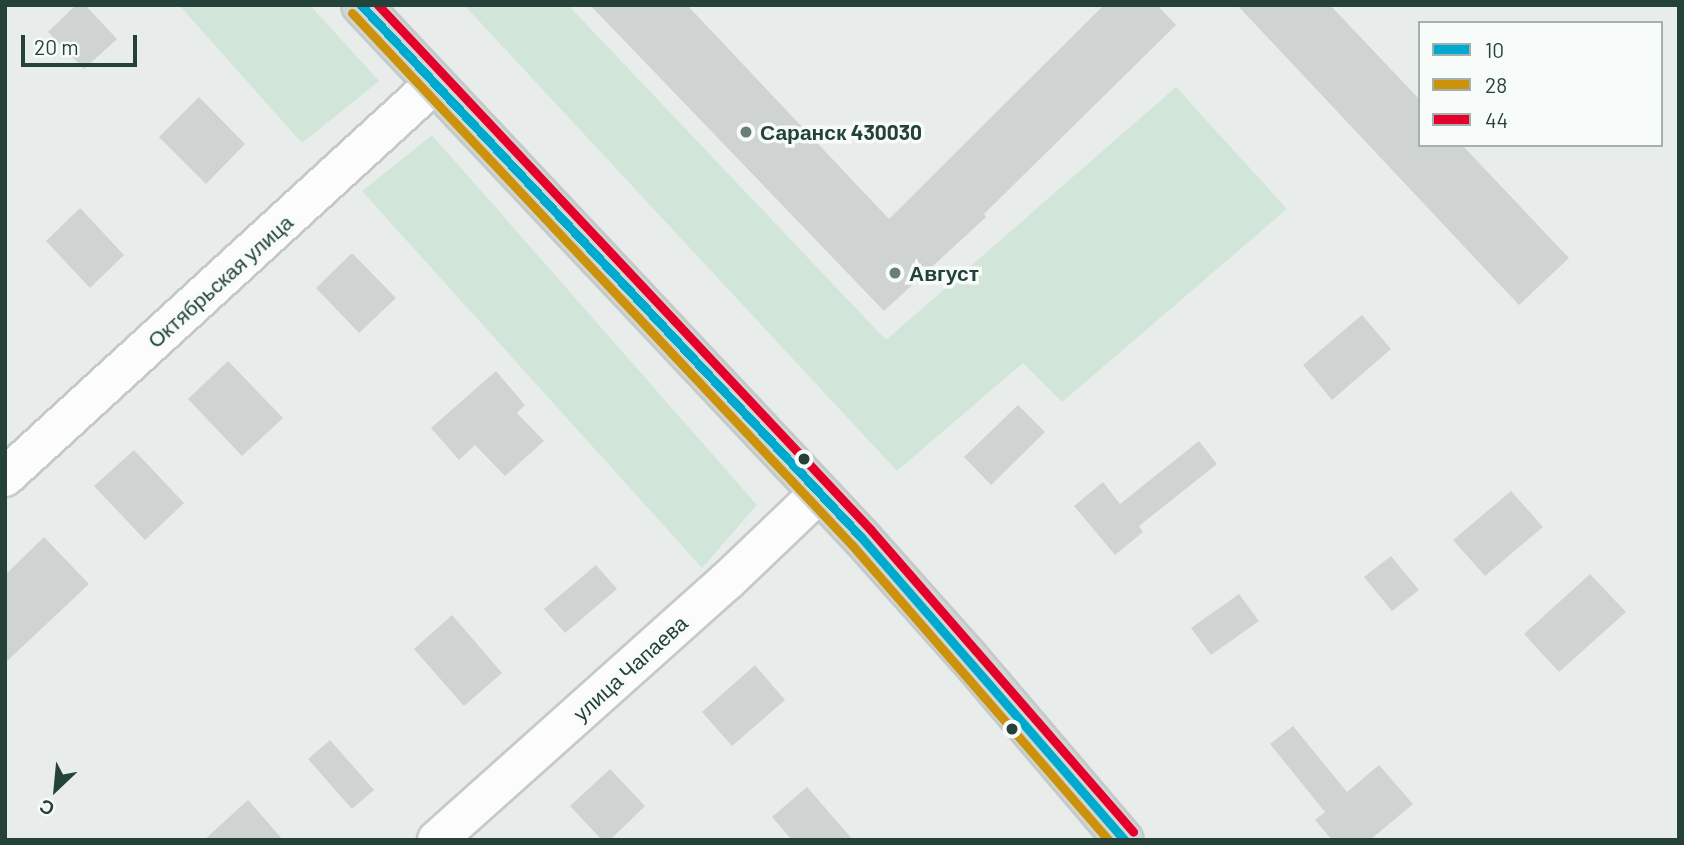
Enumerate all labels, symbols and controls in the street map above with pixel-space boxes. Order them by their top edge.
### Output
scale bar [24,21,140,65]
legend [1418,21,1663,147]
text: 20 m [34,34,79,59]
text: 10 [1485,37,1504,62]
text: 28 [1485,72,1507,97]
text: 44 [1485,107,1508,132]
place label: Саранск 430030 [760,119,922,145]
marker: Саранск 430030 [738,124,754,140]
street label: Октябрьская улица [142,209,298,353]
place label: Август [909,260,979,286]
marker: Август [887,265,903,281]
unlabelled marker [797,452,811,466]
street label: улица Чапаева [568,610,692,726]
unlabelled marker [1005,722,1019,736]
north arrow [21,754,91,824]
text: С [35,795,58,822]

